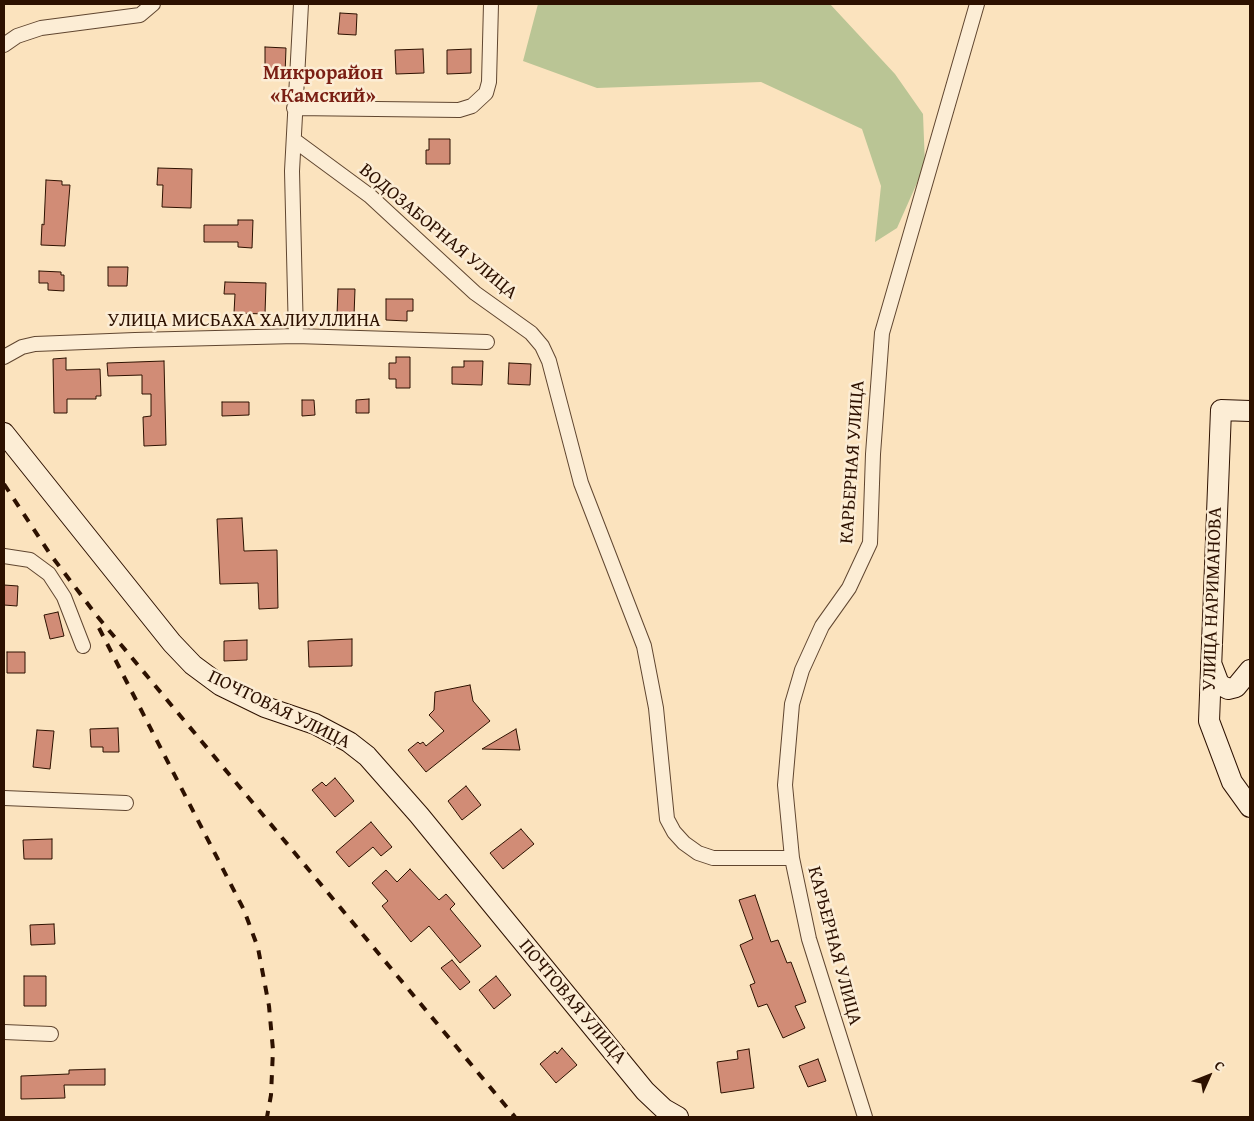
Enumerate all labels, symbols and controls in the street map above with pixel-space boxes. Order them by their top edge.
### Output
district label: Микрорайон «Камский» [263,62,383,109]
street label: ВОДОЗАБОРНАЯ УЛИЦА [354,159,522,305]
street label: УЛИЦА МИСБАХА ХАЛИУЛЛИНА [107,310,381,332]
street label: КАРЬЕРНАЯ УЛИЦА [836,380,870,544]
street label: УЛИЦА НАРИМАНОВА [1198,506,1228,692]
street label: ПОЧТОВАЯ УЛИЦА [204,666,354,754]
street label: КАРЬЕРНАЯ УЛИЦА [802,864,866,1028]
street label: ПОЧТОВАЯ УЛИЦА [513,935,631,1069]
north arrow [1184,1051,1234,1101]
text: С [1210,1056,1230,1075]

